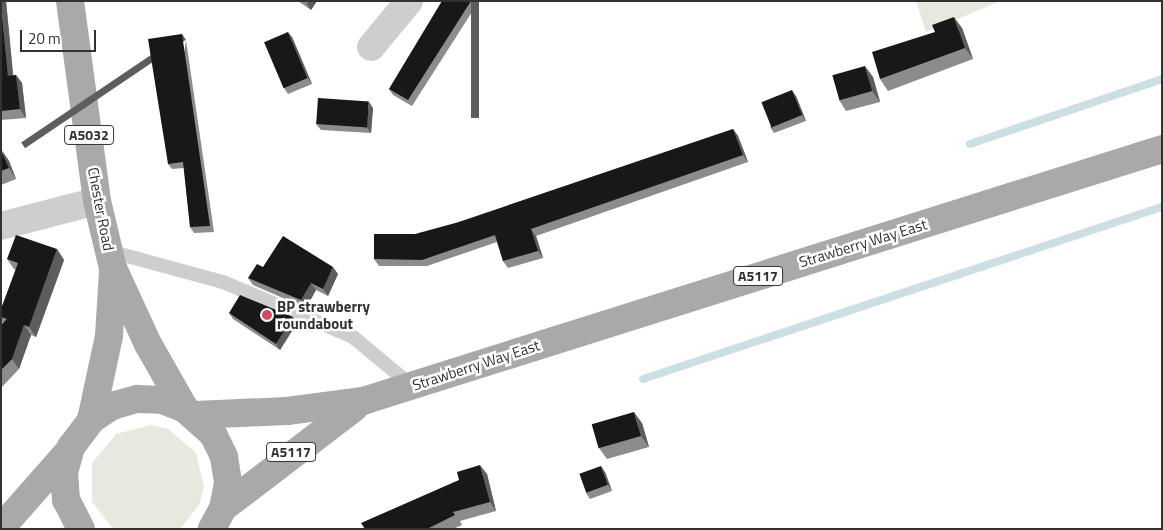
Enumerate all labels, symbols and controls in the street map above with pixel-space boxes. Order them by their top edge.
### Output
scale bar [22,20,99,52]
text: 20 m [28,27,61,50]
road number: A5032 [64,124,114,146]
street label: Chester Road [84,166,118,252]
street label: Strawberry Way East [797,215,929,271]
road number: A5117 [733,264,783,288]
place label: BP strawberry roundabout [277,297,370,332]
marker: BP strawberry roundabout [261,309,273,321]
street label: Strawberry Way East [410,336,542,394]
road number: A5117 [266,441,316,464]

